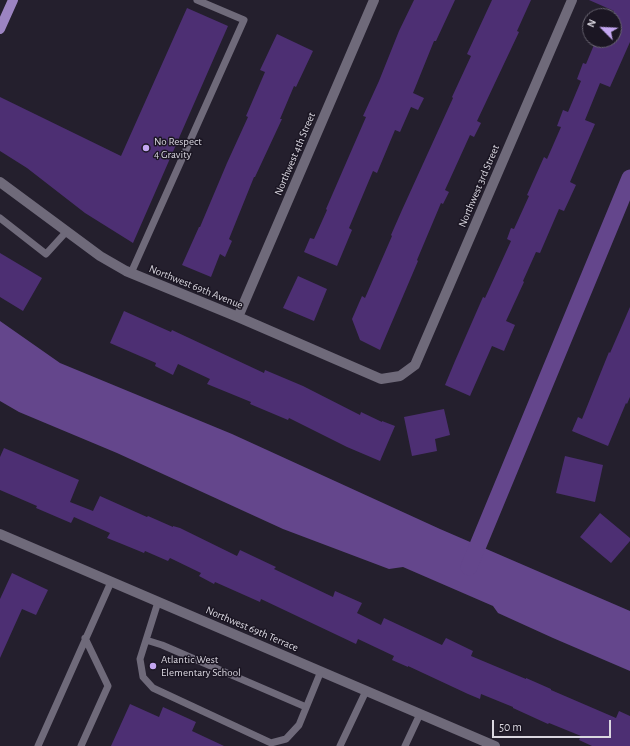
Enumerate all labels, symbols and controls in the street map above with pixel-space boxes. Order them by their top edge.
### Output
north arrow [582,8,622,48]
text: N [585,18,598,29]
street label: Northwest 4th Street [272,110,318,198]
place label: No Respect 4 Gravity [154,135,202,161]
marker: No Respect 4 Gravity [141,143,151,153]
street label: Northwest 3rd Street [456,143,502,229]
street label: Northwest 69th Avenue [147,262,245,312]
street label: Northwest 69th Terrace [204,604,300,654]
place label: Atlantic West Elementary School [161,653,241,679]
marker: Atlantic West Elementary School [148,661,158,671]
scale bar [494,712,613,738]
text: 50 m [499,721,522,733]

